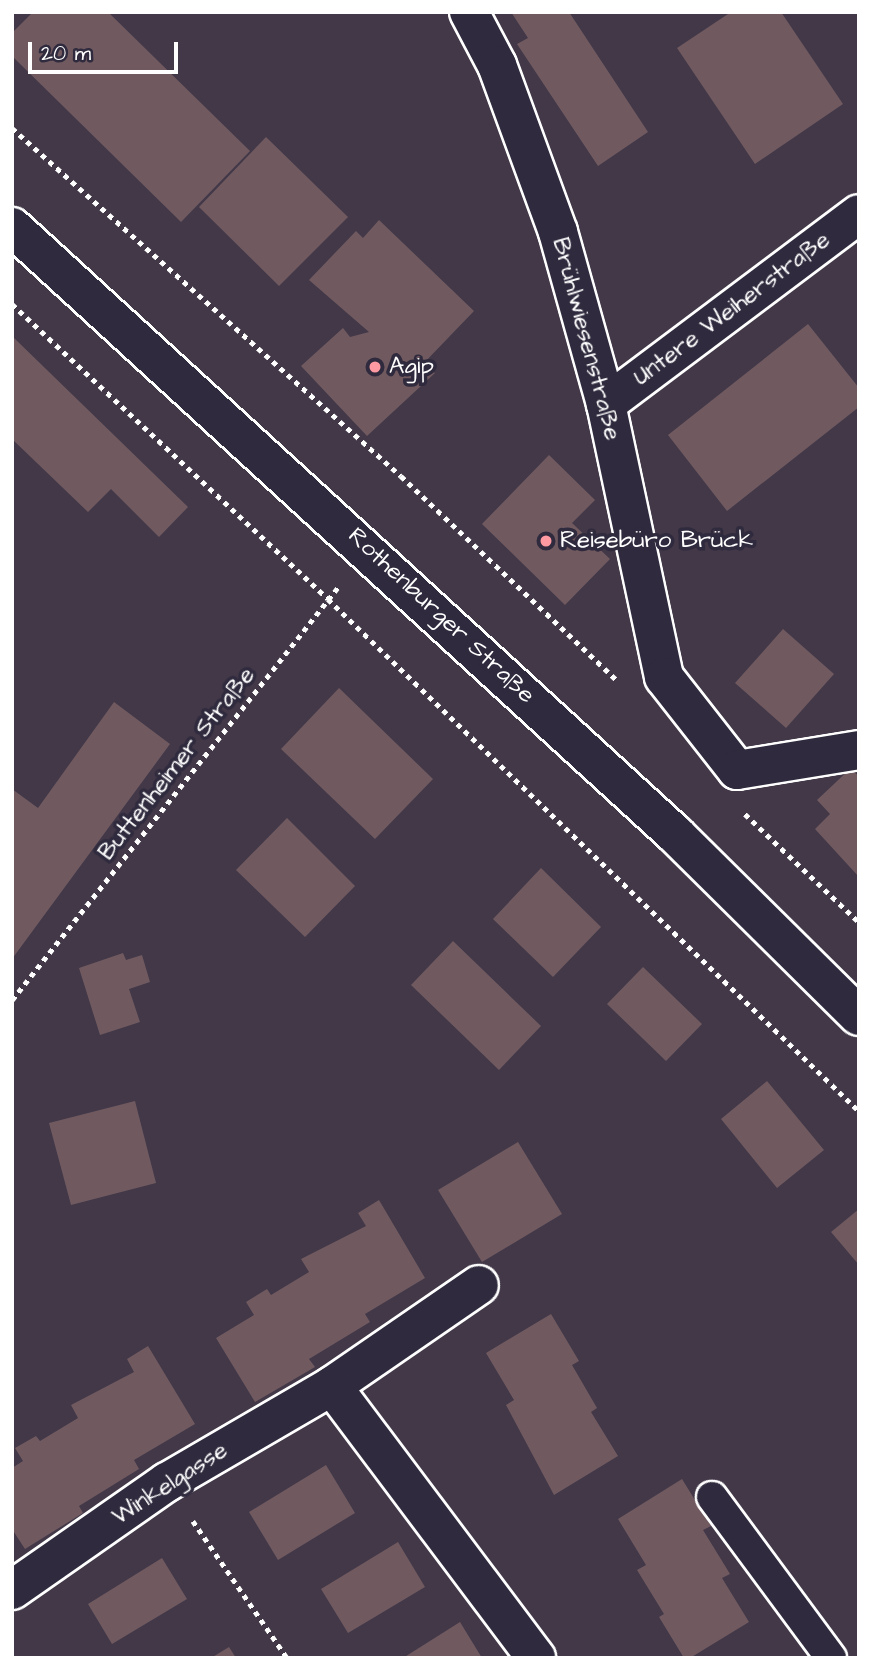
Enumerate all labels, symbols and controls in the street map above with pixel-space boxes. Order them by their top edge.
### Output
scale bar [32,28,182,72]
text: 20 m [41,39,91,68]
street label: Untere Weiherstraße [628,226,836,392]
street label: Brühlwiesenstraße [545,235,627,443]
place label: Agip [389,353,434,381]
marker: Agip [367,359,383,375]
street label: Rothenburger Straße [342,522,540,710]
place label: Reisebüro Brück [560,527,753,555]
marker: Reisebüro Brück [538,533,554,549]
street label: Buttenheimer Straße [93,662,261,866]
street label: Winkelgasse [107,1436,233,1532]

